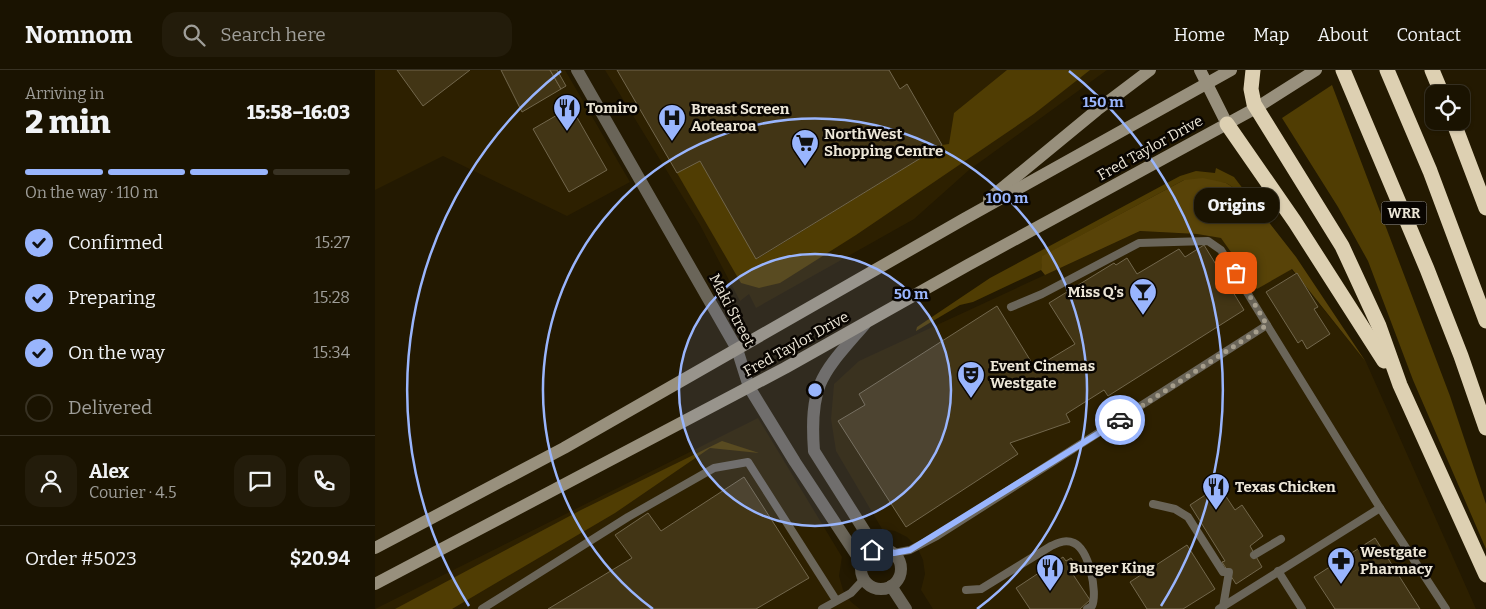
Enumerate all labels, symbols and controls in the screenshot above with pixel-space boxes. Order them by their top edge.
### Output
search box [162,12,512,57]
text: Nomnom [25,21,132,49]
icon: search [180,21,208,49]
text: Search here [220,23,326,46]
text: Home [1174,24,1225,46]
text: Map [1253,24,1289,46]
text: About [1317,24,1368,46]
text: Contact [1396,24,1461,46]
text: Arriving in [25,84,104,103]
map controls [1425,85,1470,130]
button: locate [1425,85,1470,130]
restaurant icon: Tomiro [552,93,582,132]
text: 150 m [1082,93,1124,111]
place label: Tomiro [586,99,638,117]
place label: Breast Screen Aotearoa [691,100,790,135]
text: 15:58–16:03 [247,101,350,124]
text: 2 min [25,103,111,141]
hospital icon: Breast Screen Aotearoa [657,103,687,142]
street label: Fred Taylor Drive [1094,112,1206,184]
place label: NorthWest Shopping Centre [824,125,943,160]
supermarket icon: NorthWest Shopping Centre [790,128,820,167]
text: On the way · 110 m [25,183,158,202]
callout: Origins [1193,188,1279,223]
text: 100 m [986,189,1029,207]
text: Origins [1208,196,1265,215]
road number: WRR [1381,202,1427,224]
icon: check [25,229,53,257]
text: Confirmed [68,231,163,254]
text: 15:27 [315,233,350,252]
pin [1215,252,1257,294]
icon: bag [1222,259,1250,287]
street label: Maki Street [705,271,759,350]
bar icon: Miss Q's [1128,277,1158,316]
place label: Miss Q's [1067,283,1124,301]
icon: check [25,284,53,312]
text: 50 m [894,285,929,303]
text: Preparing [68,286,156,309]
text: 15:28 [313,288,350,307]
street label: Fred Taylor Drive [740,308,852,380]
icon: check [25,339,53,367]
text: On the way [68,341,165,364]
text: 15:34 [313,343,350,362]
place label: Event Cinemas Westgate [990,357,1095,392]
theatre icon: Event Cinemas Westgate [956,360,986,399]
centre of rings [806,381,824,399]
courier [1095,395,1145,445]
text: Delivered [68,396,152,419]
icon: car [1106,406,1134,434]
button: person [25,455,77,507]
button: chat [234,455,286,507]
button: phone [298,455,350,507]
text: Alex [89,460,129,483]
restaurant icon: Texas Chicken [1201,472,1231,511]
place label: Texas Chicken [1235,478,1336,496]
text: Courier · 4.5 [89,483,177,502]
pin [851,529,893,571]
icon: home [858,536,886,564]
place label: Westgate Pharmacy [1360,543,1433,578]
pharmacy icon: Westgate Pharmacy [1326,546,1356,585]
text: Order #5023 [25,547,137,570]
text: $20.94 [290,547,350,570]
restaurant icon: Burger King [1035,553,1065,592]
place label: Burger King [1069,559,1155,577]

